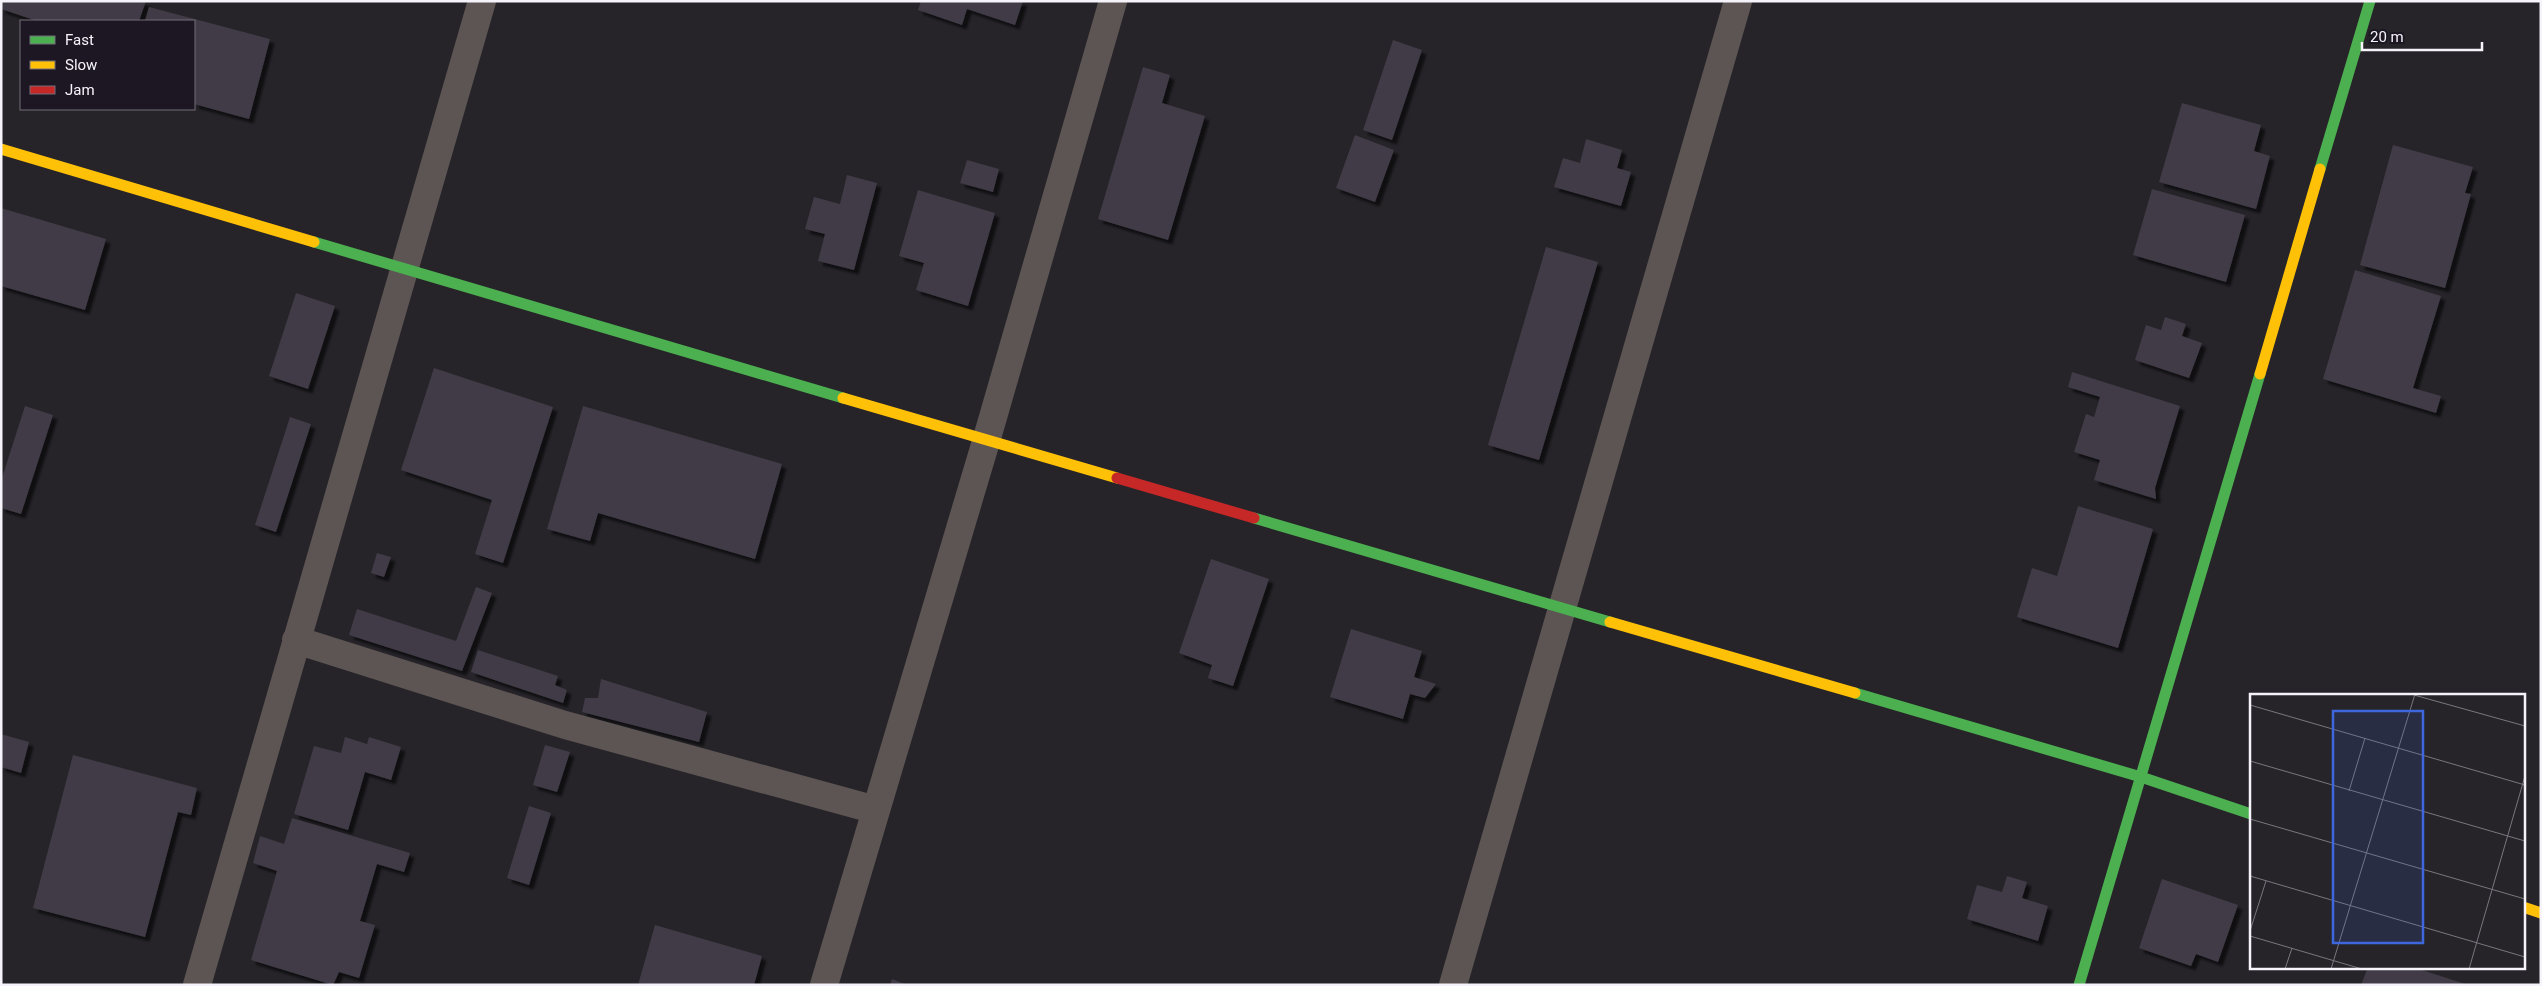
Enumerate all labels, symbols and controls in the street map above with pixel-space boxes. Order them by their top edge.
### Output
legend [20,20,195,110]
scale bar [2362,20,2482,52]
text: 20 m [2370,28,2404,46]
text: Fast [65,31,94,49]
text: Slow [65,56,97,74]
text: Jam [65,81,95,99]
inset map [2250,694,2524,968]

